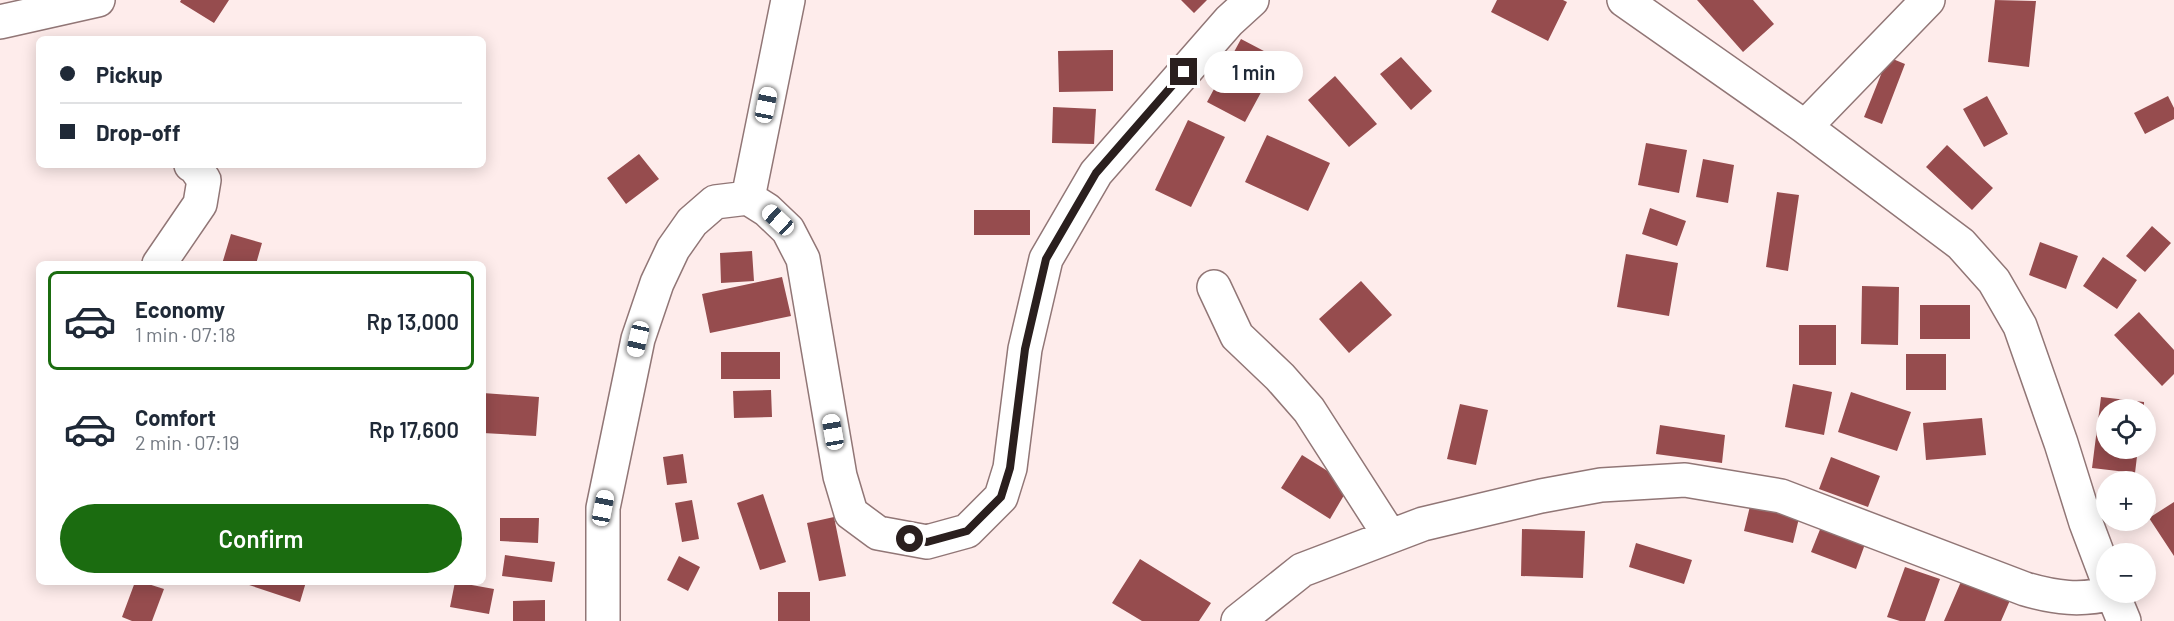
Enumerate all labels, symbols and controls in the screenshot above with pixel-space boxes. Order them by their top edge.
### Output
callout: 1 min [1205,51,1304,93]
route end [1170,58,1197,85]
text: 1 min [1232,60,1275,84]
text: Pickup [96,61,163,87]
car [754,86,778,124]
text: Drop-off [96,119,180,145]
car [759,201,797,239]
icon: car [63,294,117,348]
text: Economy [135,296,225,322]
text: Rp 13,000 [367,308,459,334]
car [625,319,651,359]
text: 1 min · 07:18 [135,322,236,346]
map controls [2096,399,2156,603]
button: locate [2096,399,2156,459]
icon: car [63,402,117,456]
text: Comfort [135,404,216,430]
car [821,413,845,451]
text: Rp 17,600 [369,416,459,442]
text: 2 min · 07:19 [135,430,239,454]
button: + [2096,471,2156,531]
car [591,489,615,527]
button: Confirm [60,504,462,573]
route start [896,525,923,552]
button: − [2096,543,2156,603]

